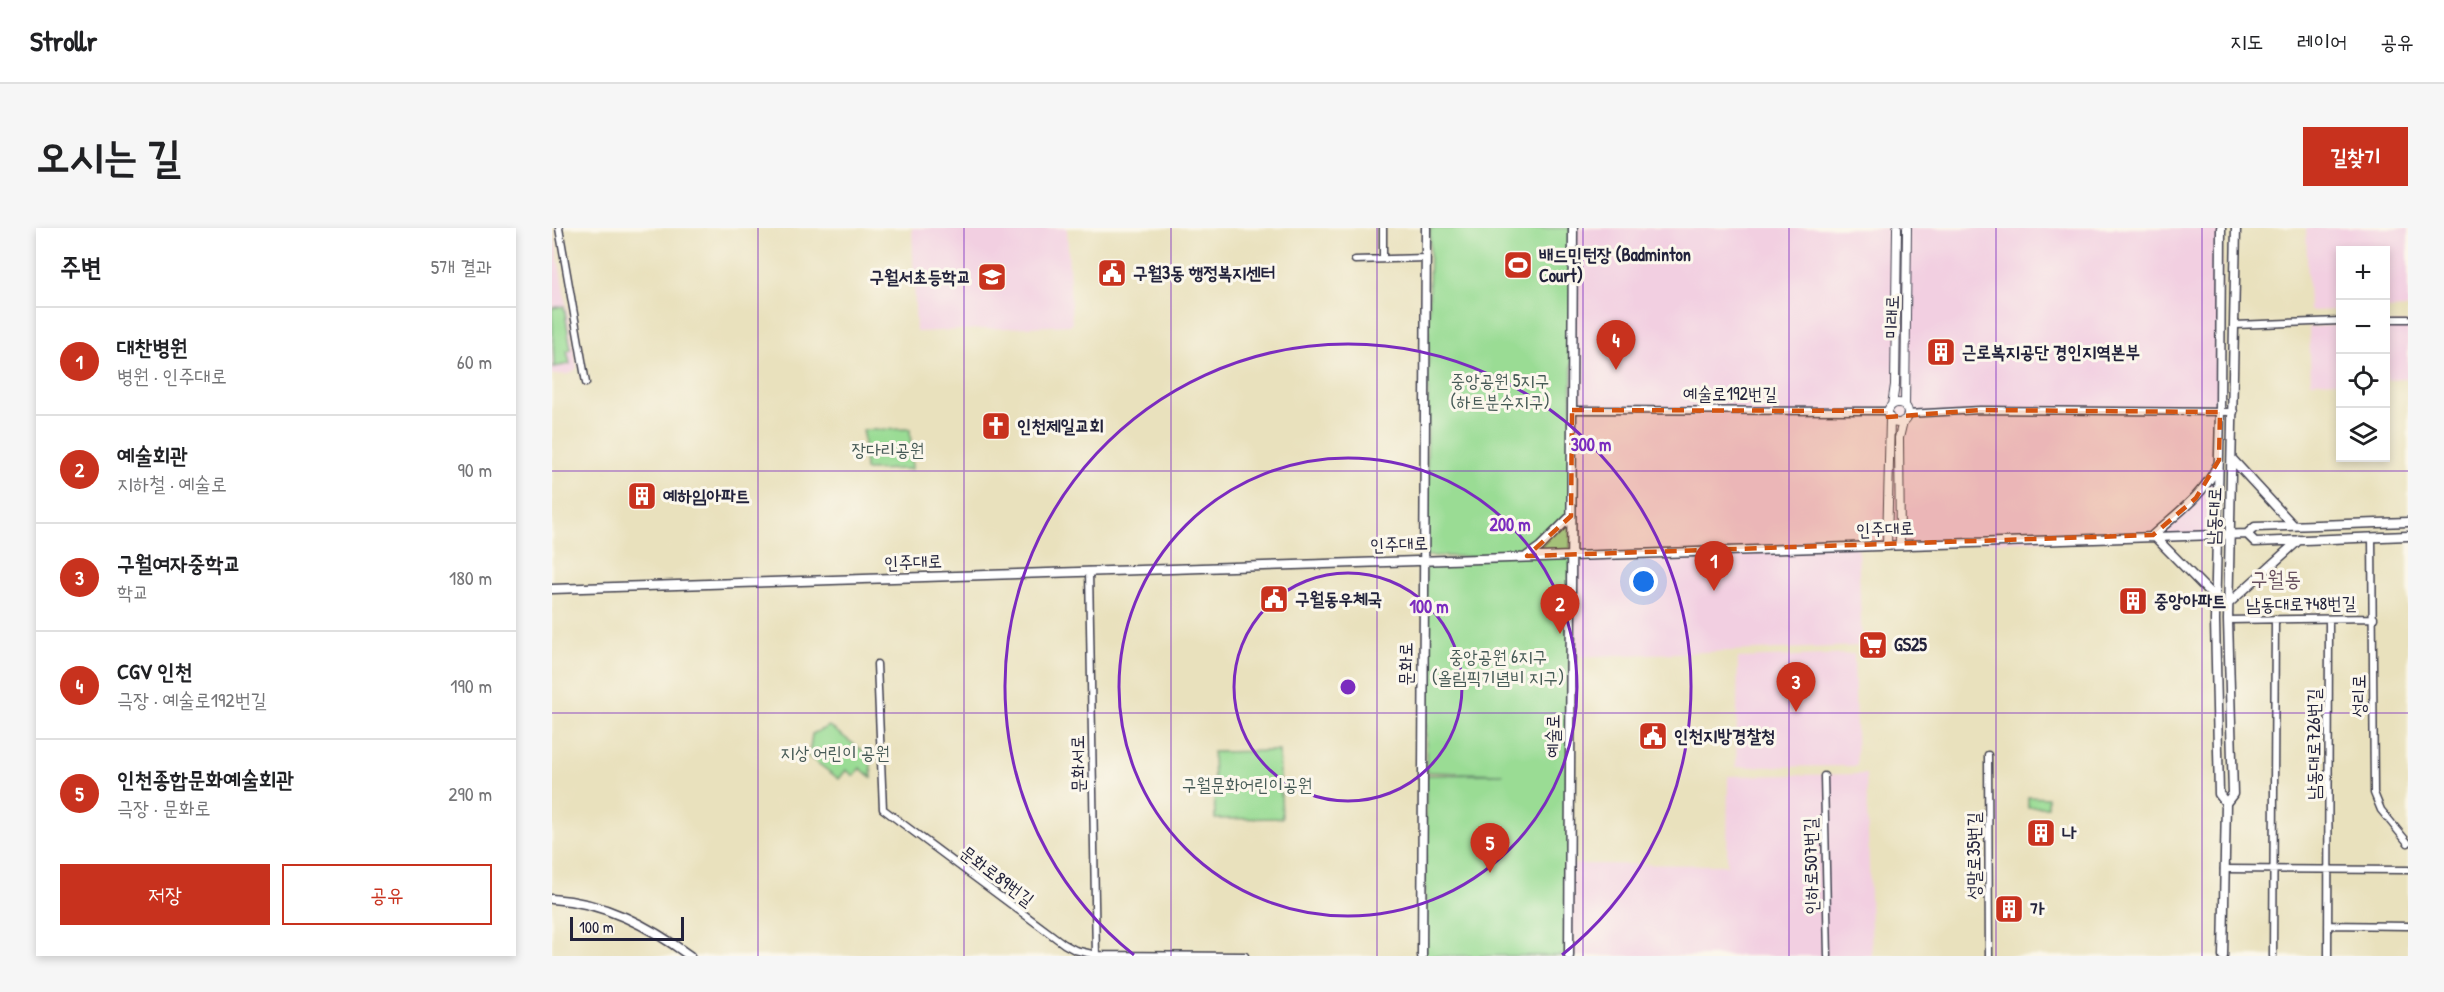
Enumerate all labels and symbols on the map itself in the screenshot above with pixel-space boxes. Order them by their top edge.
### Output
place label: 배드민턴장 (Badminton Court) [1539,242,1691,288]
sports icon: 배드민턴장 (Badminton Court) [1502,249,1534,281]
public building icon: 구월3동 행정복지센터 [1096,257,1128,289]
place label: 구월3동 행정복지센터 [1133,260,1276,285]
school or university icon: 구월서초등학교 [976,261,1008,293]
place label: 구월서초등학교 [870,264,971,289]
street label: 미래로 [1879,295,1904,339]
pin: 4 [1596,320,1636,370]
building icon: 근로복지공단 경인지역본부 [1925,336,1957,368]
place label: 근로복지공단 경인지역본부 [1962,339,2140,364]
park label: 중앙공원 5지구 (하트분수지구) [1450,368,1550,414]
street label: 예술로192번길 [1683,381,1778,406]
church icon: 인천제일교회 [980,410,1012,442]
place label: 인천제일교회 [1017,413,1104,438]
text: 300 m [1571,432,1611,457]
park label: 장다리공원 [852,437,924,462]
building icon: 예하임아파트 [626,480,658,512]
place label: 예하임아파트 [663,483,750,508]
street label: 남동대로 [2200,487,2227,545]
text: 200 m [1490,512,1530,537]
street label: 인주대로 [1856,515,1914,542]
street label: 인주대로 [1370,530,1428,557]
pin: 1 [1694,542,1734,591]
street label: 인주대로 [884,548,942,575]
district label: 구월동 [2251,564,2301,593]
your location [1629,567,1658,596]
public building icon: 구월동우체국 [1258,583,1290,615]
pin: 2 [1540,584,1580,634]
building icon: 중앙아파트 [2117,585,2149,617]
place label: 구월동우체국 [1295,586,1382,611]
place label: 중앙아파트 [2154,588,2226,613]
street label: 남동대로748번길 [2246,590,2357,617]
text: 100 m [1409,594,1449,619]
supermarket icon: GS25 [1857,629,1889,661]
place label: GS25 [1894,632,1927,657]
street label: 문화로 [1393,642,1418,686]
park label: 중앙공원 6지구 (올림픽기념비 지구) [1432,644,1564,690]
pin: 3 [1776,662,1816,712]
street label: 성리로 [2346,674,2371,718]
centre of rings [1338,677,1358,697]
street label: 남동대로726번길 [2301,688,2326,800]
street label: 예술로 [1540,714,1565,758]
public building icon: 인천지방경찰청 [1637,720,1669,752]
place label: 인천지방경찰청 [1674,723,1775,748]
street label: 문화서로 [1064,735,1091,793]
park label: 지상 어린이 공원 [780,740,890,765]
park label: 구월문화어린이공원 [1182,772,1312,797]
street label: 성말로35번길 [1961,811,1986,900]
street label: 인하로507번길 [1797,817,1824,915]
building icon: 나 [2025,817,2057,849]
place label: 나 [2062,820,2077,845]
pin: 5 [1470,824,1510,873]
street label: 문화로89번길 [955,839,1040,912]
building icon: 가 [1993,893,2025,925]
place label: 가 [2030,896,2045,921]
scale bar [570,914,684,942]

